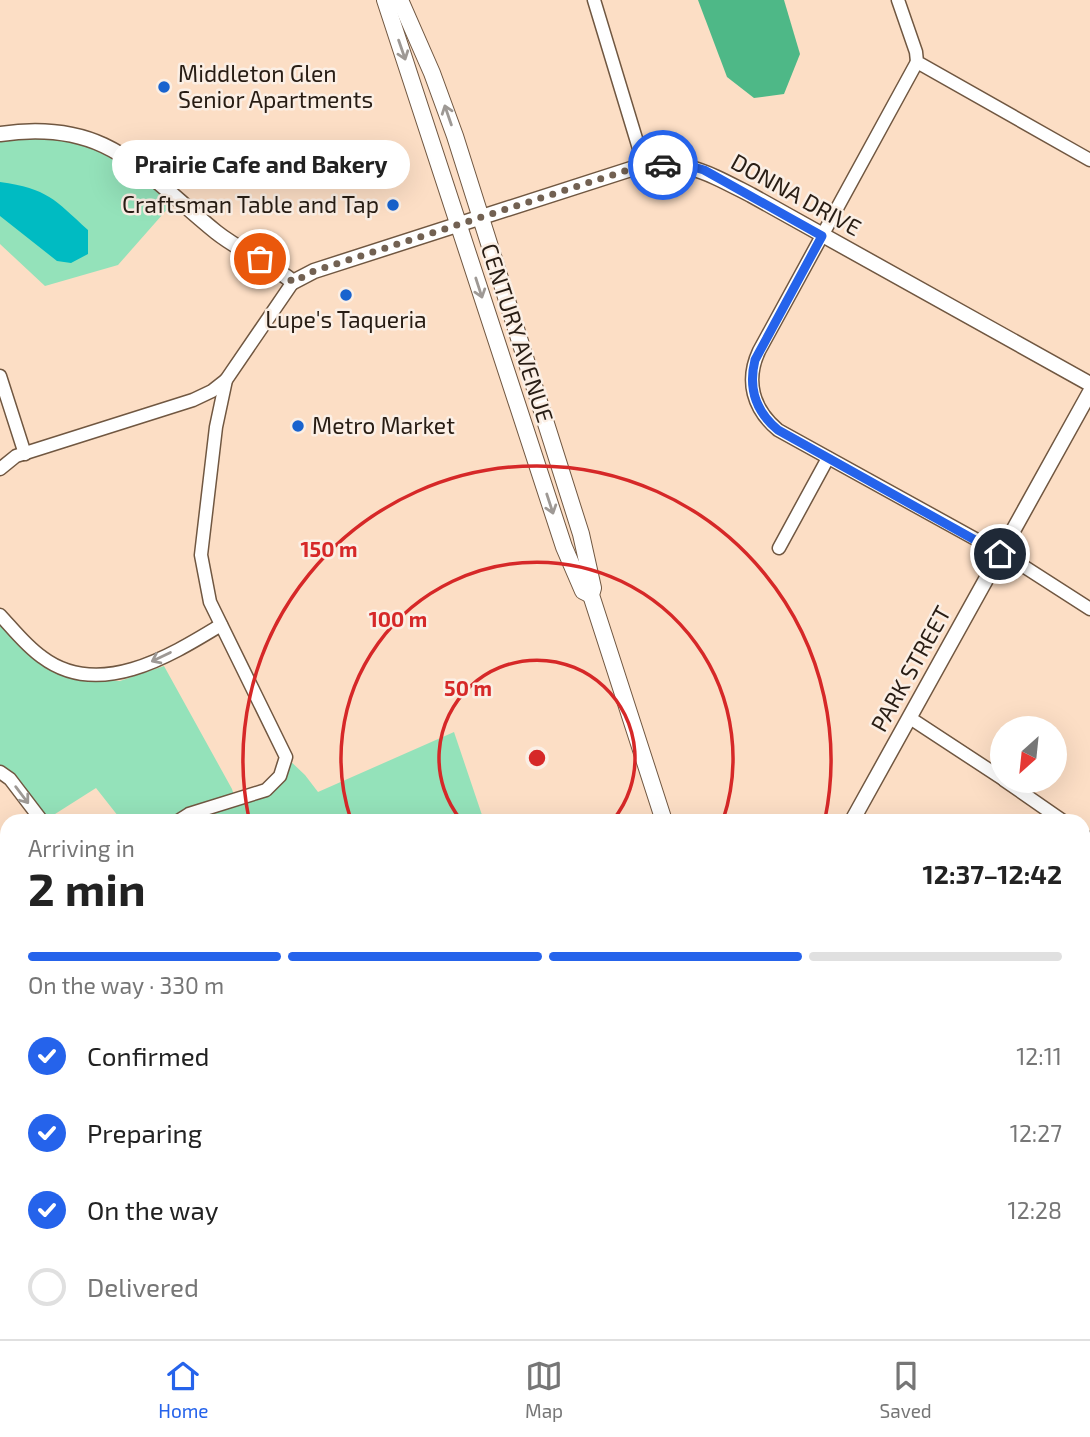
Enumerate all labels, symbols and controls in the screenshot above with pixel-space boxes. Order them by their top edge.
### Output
one-way arrow [397,38,409,60]
place label: Middleton Glen Senior Apartments [178,59,373,113]
marker: Middleton Glen Senior Apartments [156,79,172,95]
one-way arrow [441,104,453,126]
courier [628,130,698,200]
callout: Prairie Cafe and Bakery [111,140,409,189]
icon: car [644,146,682,184]
street label: DONNA DRIVE [727,147,866,241]
text: Prairie Cafe and Bakery [135,150,387,178]
place label: Craftsman Table and Tap [122,190,379,218]
marker: Craftsman Table and Tap [385,197,401,213]
pin [230,229,290,289]
icon: bag [241,240,279,278]
street label: CENTURY AVENUE [476,240,560,426]
one-way arrow [474,277,486,299]
marker: Lupe's Taqueria [338,287,354,303]
place label: Lupe's Taqueria [265,305,427,333]
place label: Metro Market [312,411,455,439]
marker: Metro Market [290,418,306,434]
one-way arrow [545,493,557,515]
pin [970,524,1030,584]
icon: home [981,535,1019,573]
text: 150 m [301,536,357,561]
street label: PARK STREET [864,601,956,736]
text: 100 m [369,606,427,631]
one-way arrow [151,651,172,664]
text: 50 m [444,675,492,700]
north arrow [990,716,1068,793]
map controls [990,716,1067,793]
centre of rings [525,746,549,770]
one-way arrow [15,785,30,804]
text: Arriving in [28,834,135,862]
text: 12:37–12:42 [923,858,1062,889]
text: 2 min [28,860,146,915]
text: On the way · 330 m [28,971,224,999]
icon: check [28,1037,66,1075]
text: Confirmed [87,1040,210,1071]
text: 12:11 [1016,1042,1062,1070]
icon: check [28,1114,66,1152]
text: Preparing [87,1117,202,1148]
text: 12:27 [1010,1119,1062,1147]
icon: check [28,1191,66,1229]
text: On the way [87,1194,218,1225]
text: 12:28 [1008,1196,1062,1224]
text: Delivered [87,1271,199,1302]
tab: Home [158,1357,209,1422]
tab: Map [525,1357,563,1422]
tab: Saved [880,1357,932,1422]

